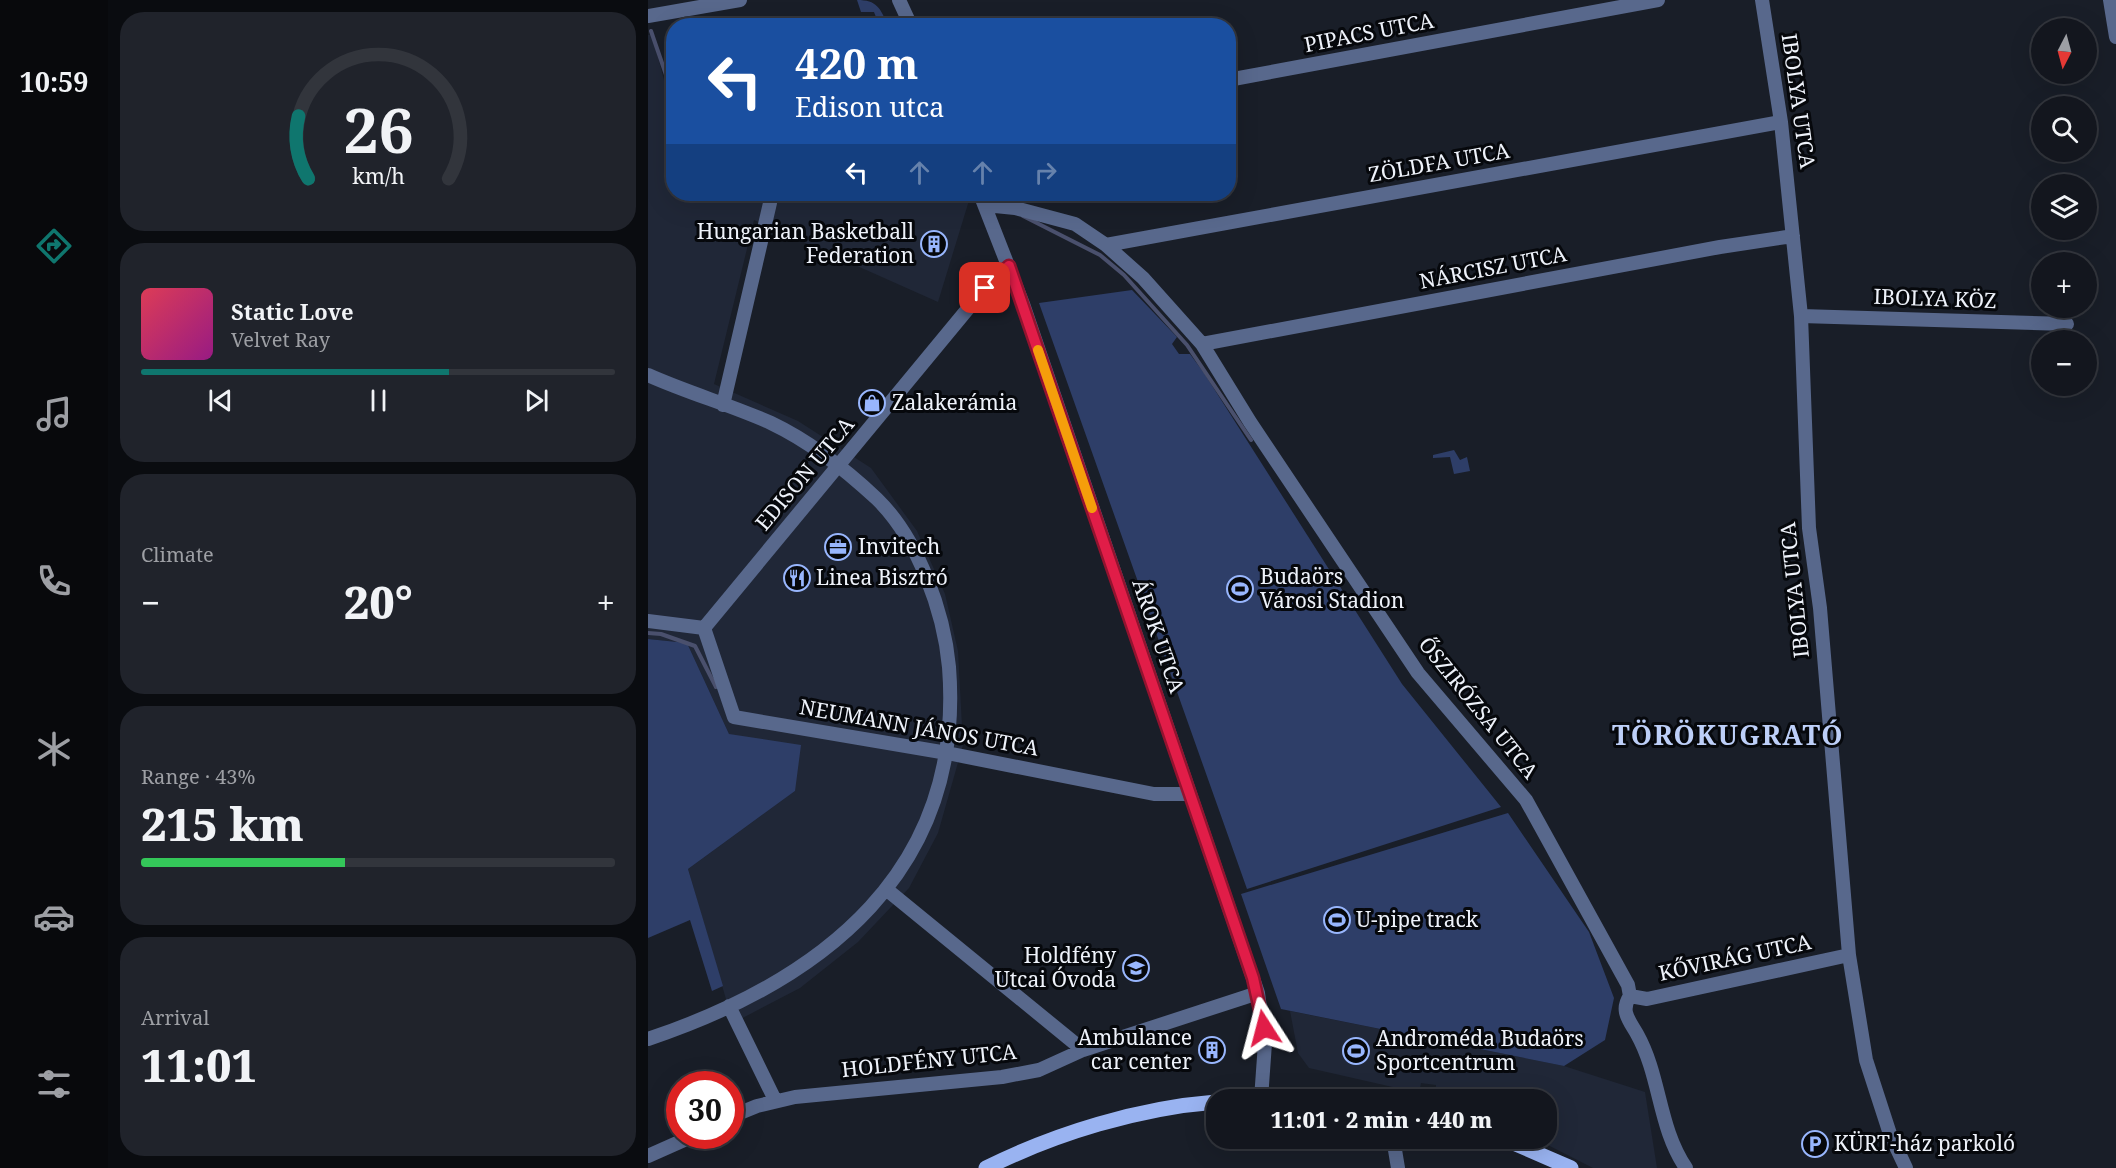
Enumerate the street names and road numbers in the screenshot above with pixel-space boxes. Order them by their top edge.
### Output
street label: PIPACS UTCA [1302,6,1436,58]
street label: IBOLYA UTCA [1776,32,1822,170]
street label: ZÖLDFA UTCA [1366,136,1512,188]
street label: NÁRCISZ UTCA [1417,239,1569,295]
street label: IBOLYA KÖZ [1873,282,1997,314]
street label: EDISON UTCA [749,411,860,536]
street label: IBOLYA UTCA [1773,521,1815,659]
street label: ÁROK UTCA [1126,575,1192,697]
street label: ŐSZIRÓZSA UTCA [1413,631,1545,784]
street label: NEUMANN JÁNOS UTCA [797,692,1041,762]
street label: KŐVIRÁG UTCA [1656,927,1814,987]
street label: HOLDFÉNY UTCA [840,1037,1018,1083]

